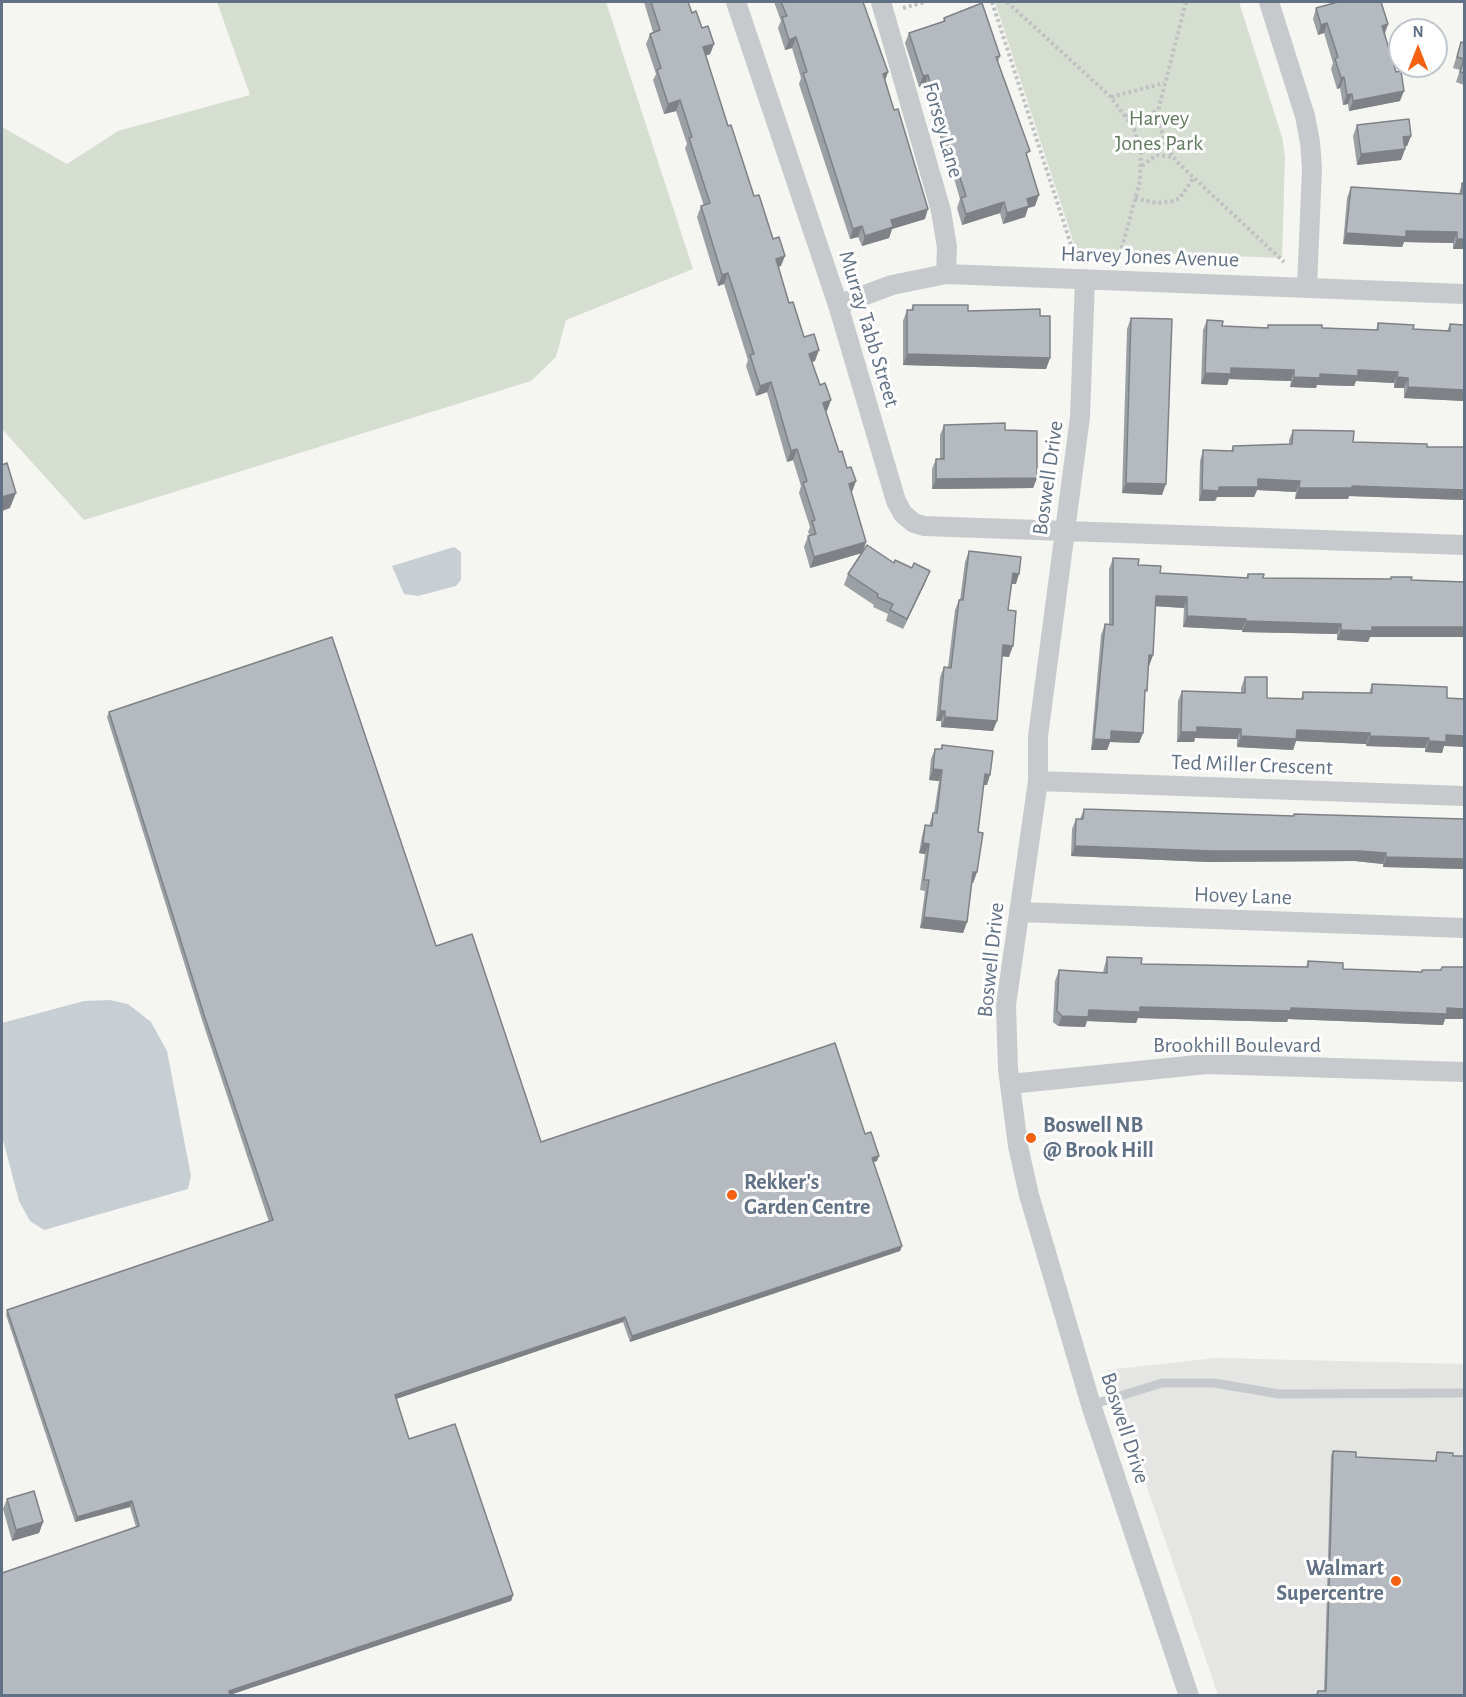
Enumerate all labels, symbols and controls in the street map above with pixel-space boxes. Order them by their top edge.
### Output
north arrow [1388,18,1448,78]
text: N [1412,24,1424,40]
street label: Forsey Lane [917,79,969,181]
park label: Harvey Jones Park [1115,105,1203,156]
street label: Harvey Jones Avenue [1060,241,1240,273]
street label: Murray Tabb Street [833,248,905,410]
street label: Boswell Drive [1027,419,1069,537]
street label: Ted Miller Crescent [1170,749,1334,781]
street label: Hovey Lane [1194,881,1292,911]
street label: Boswell Drive [972,901,1010,1019]
street label: Brookhill Boulevard [1153,1032,1321,1058]
place label: Boswell NB @ Brook Hill [1043,1112,1154,1164]
marker: Boswell NB @ Brook Hill [1024,1131,1038,1145]
place label: Rekker's Garden Centre [744,1169,870,1220]
marker: Rekker's Garden Centre [725,1188,739,1202]
street label: Boswell Drive [1095,1369,1155,1487]
place label: Walmart Supercentre [1276,1555,1384,1606]
marker: Walmart Supercentre [1389,1574,1403,1588]

